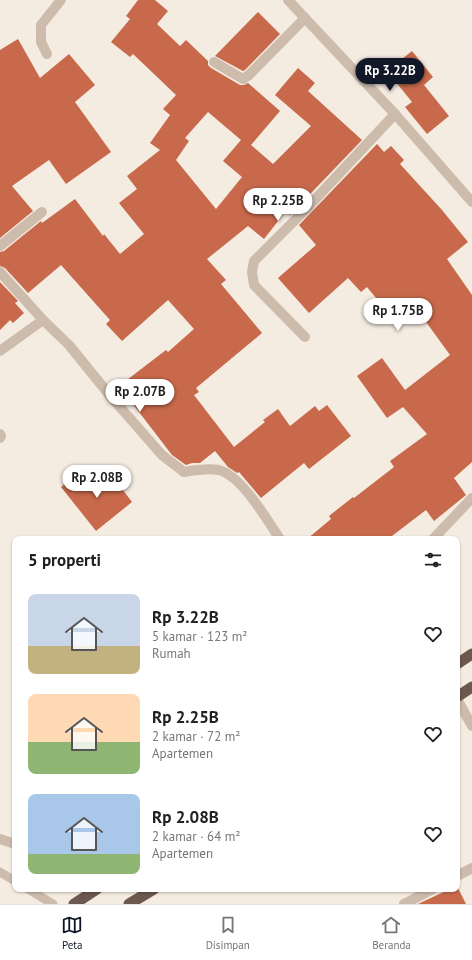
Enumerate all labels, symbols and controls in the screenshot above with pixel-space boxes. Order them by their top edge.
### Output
pin: Rp 3.22B [349,58,431,92]
text: Rp 3.22B [364,62,416,79]
pin: Rp 2.25B [237,188,319,222]
text: Rp 2.25B [252,192,304,209]
pin: Rp 1.75B [357,298,439,332]
text: Rp 1.75B [372,302,424,319]
pin: Rp 2.07B [99,379,181,413]
text: Rp 2.07B [114,383,166,400]
pin: Rp 2.08B [56,465,138,499]
text: Rp 2.08B [71,469,123,486]
text: 5 properti [28,549,101,571]
icon: filters [422,549,444,571]
text: Rp 3.22B [152,606,219,628]
icon: home [60,610,108,658]
icon: heart [422,623,444,645]
text: 5 kamar · 123 m² [152,628,247,645]
text: Rumah [152,645,191,662]
text: Rp 2.25B [152,706,219,728]
icon: home [60,710,108,758]
icon: heart [422,723,444,745]
text: 2 kamar · 72 m² [152,728,240,745]
text: Apartemen [152,745,213,762]
text: Rp 2.08B [152,806,219,828]
icon: home [60,810,108,858]
icon: heart [422,823,444,845]
text: 2 kamar · 64 m² [152,828,240,845]
text: Apartemen [152,845,213,862]
tab: Peta [61,914,83,952]
tab: Disimpan [206,914,250,952]
tab: Beranda [372,914,411,952]

